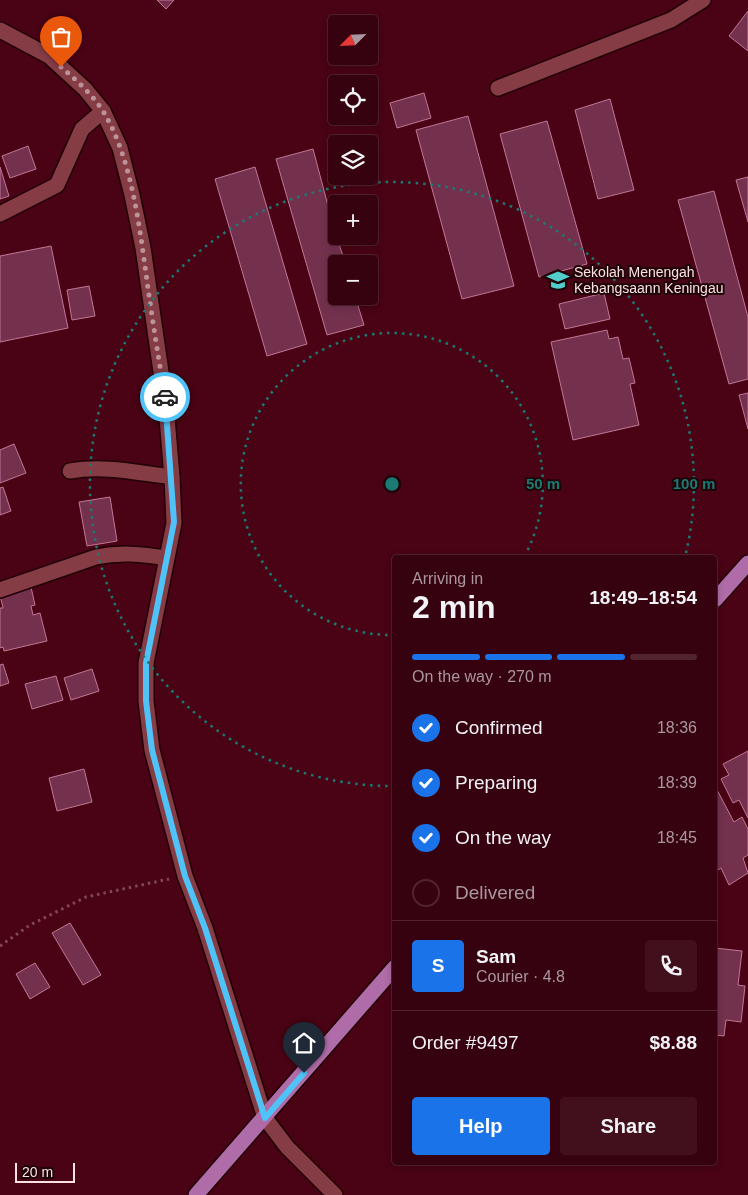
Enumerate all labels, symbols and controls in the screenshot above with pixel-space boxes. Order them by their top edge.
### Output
north arrow [328,15,378,65]
map controls [328,15,378,305]
pin [40,16,82,67]
icon: bag [47,23,75,51]
button: locate [328,75,378,125]
button: layers [328,135,378,185]
button: + [328,195,378,245]
button: − [328,255,378,305]
place label: Sekolah Menengah Kebangsaann Keningau [574,264,723,296]
school or university icon: Sekolah Menengah Kebangsaann Keningau [545,267,571,293]
courier [140,372,190,422]
icon: car [151,383,179,411]
centre of rings [383,475,401,493]
text: 50 m [526,475,560,492]
text: 100 m [673,475,715,492]
text: Arriving in [412,570,483,587]
text: 18:49–18:54 [589,587,697,608]
text: 2 min [412,589,496,625]
text: On the way · 270 m [412,668,552,685]
icon: check [412,714,440,742]
text: Confirmed [455,717,543,738]
text: 18:36 [657,719,697,736]
icon: check [412,769,440,797]
text: Preparing [455,772,537,793]
text: 18:39 [657,774,697,791]
icon: check [412,824,440,852]
text: On the way [455,827,551,848]
text: 18:45 [657,829,697,846]
text: Delivered [455,882,535,903]
button: phone [645,940,697,992]
text: Sam [476,946,516,967]
text: S [432,955,444,976]
text: Courier · 4.8 [476,968,565,985]
pin [283,1022,325,1073]
icon: home [290,1029,318,1057]
text: Order #9497 [412,1032,519,1053]
text: $8.88 [649,1032,697,1053]
button: Help [412,1097,550,1155]
button: Share [560,1097,697,1155]
scale bar [15,1160,75,1183]
text: 20 m [22,1164,53,1180]

